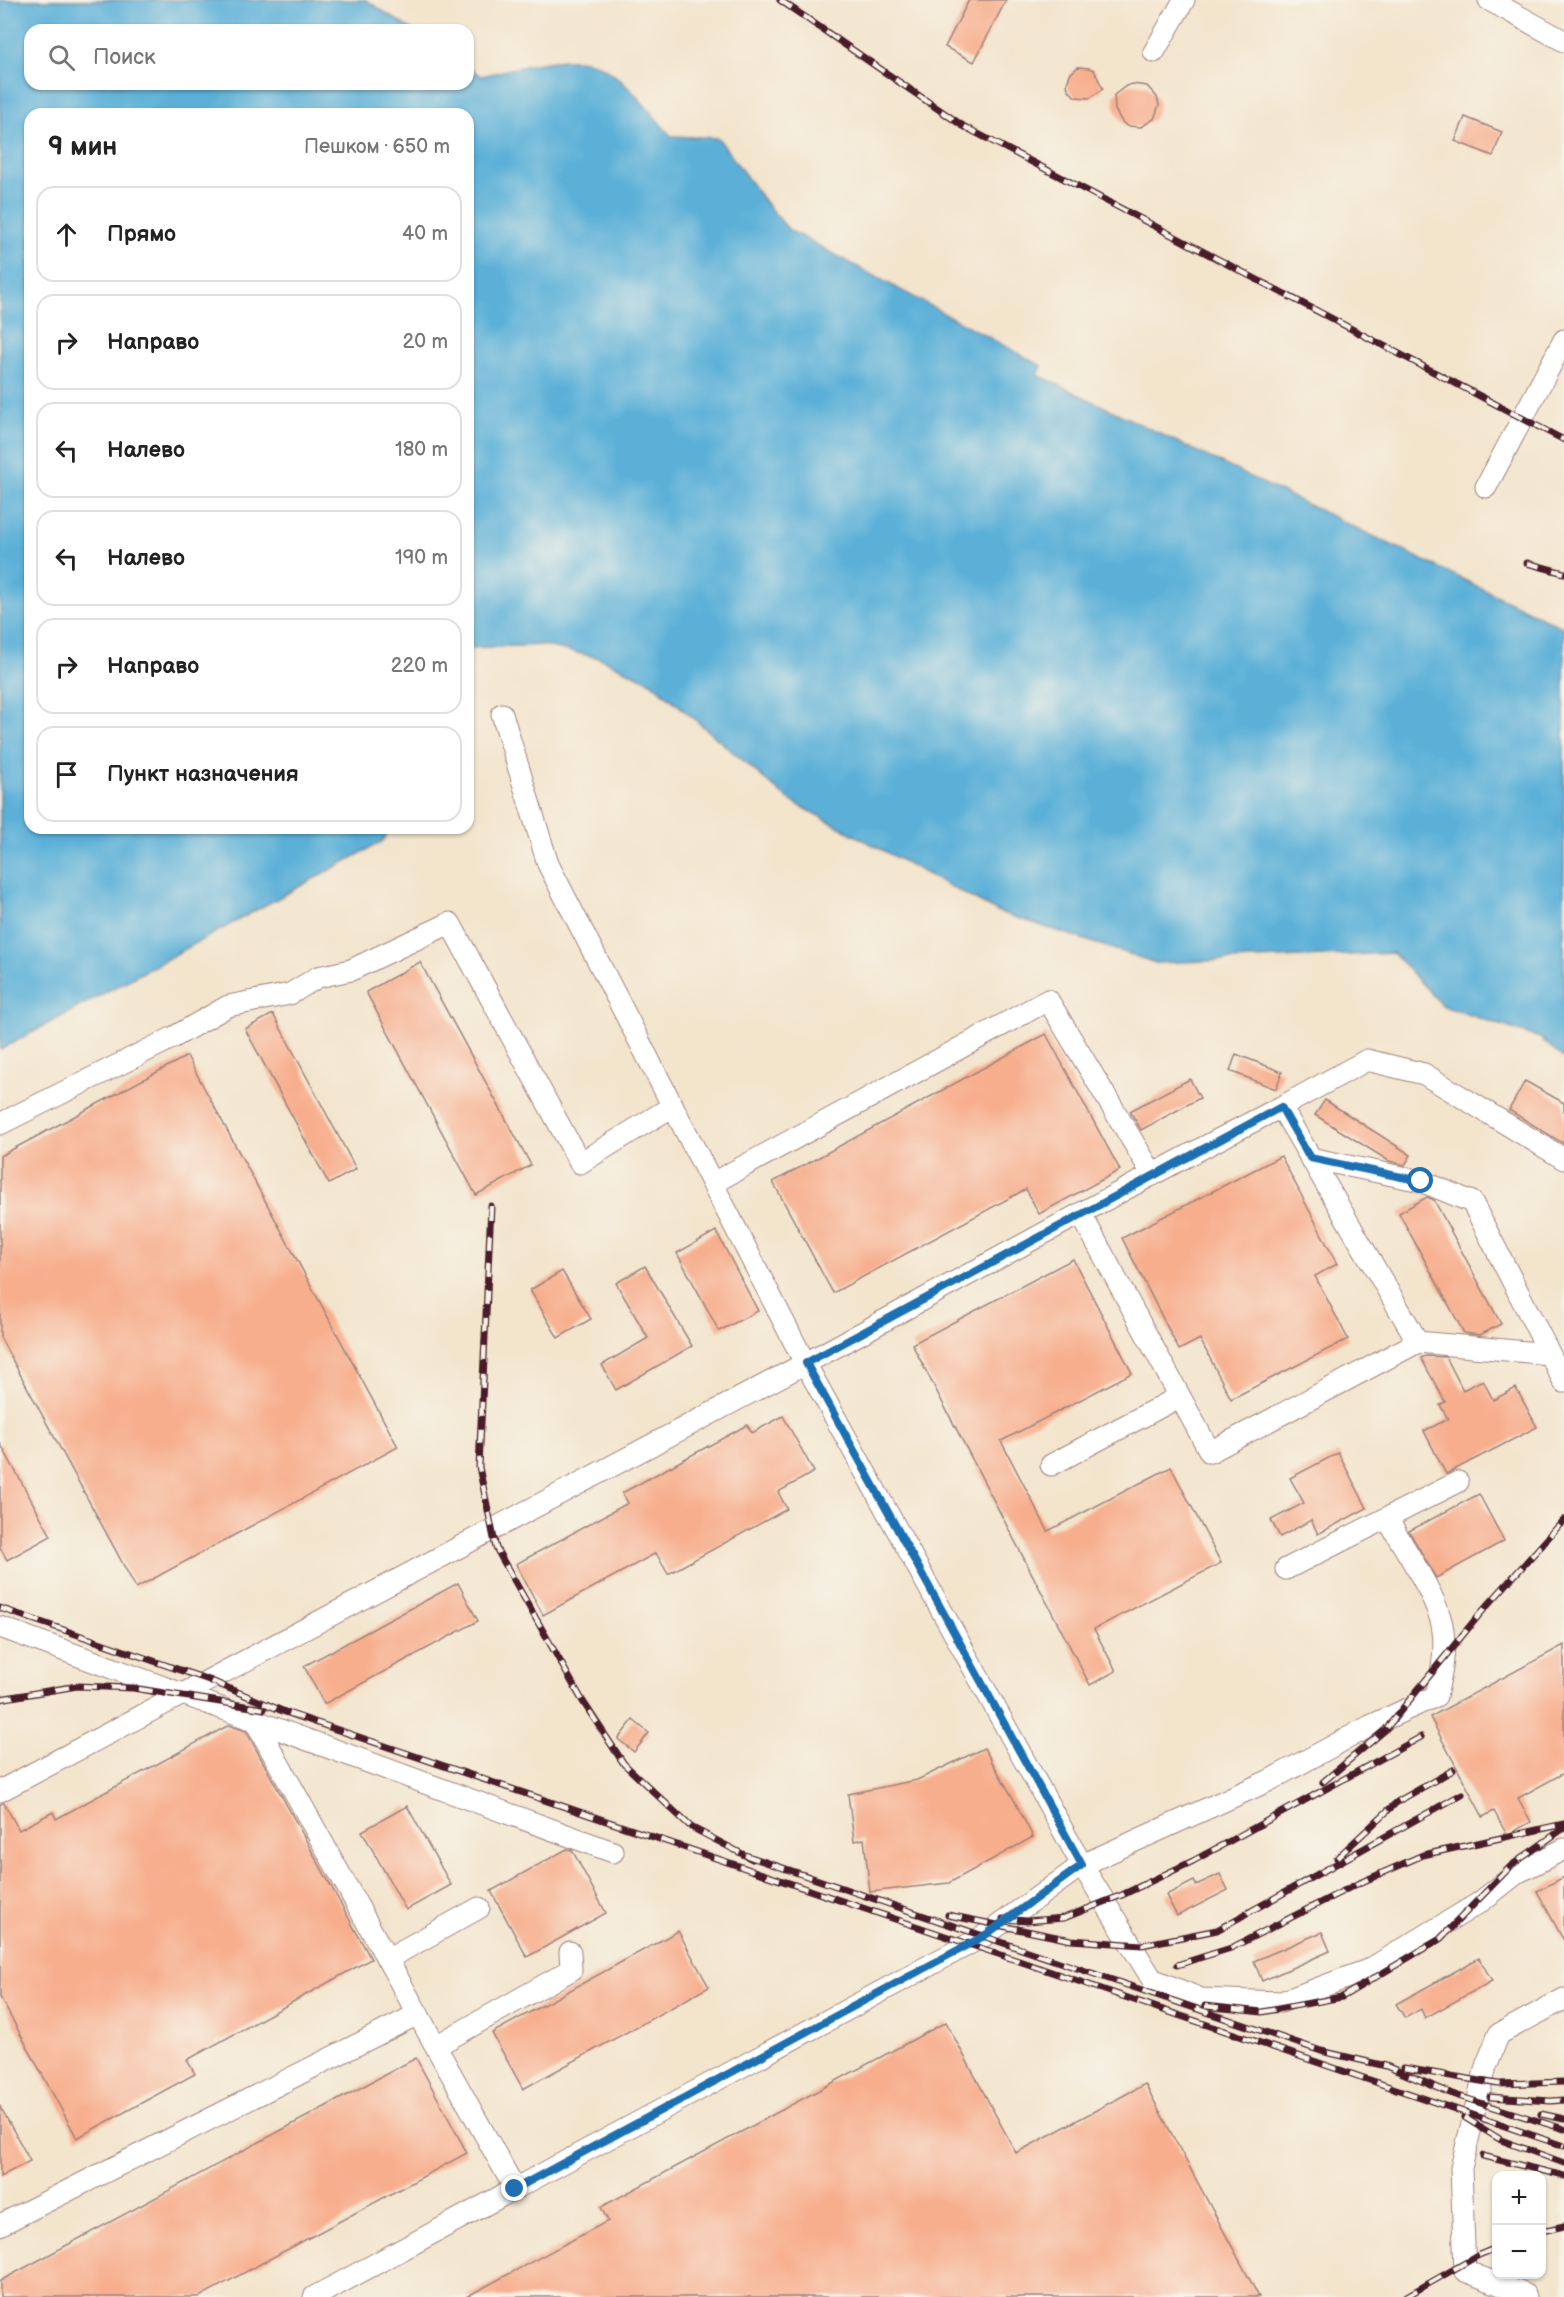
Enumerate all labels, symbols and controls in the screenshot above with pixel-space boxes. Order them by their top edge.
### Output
search box [24,24,474,90]
icon: search [45,41,78,74]
text: Поиск [93,44,156,71]
text: 9 мин [48,132,117,163]
text: Пешком · 650 m [304,135,450,159]
icon: ahead [50,218,83,251]
text: Прямо [107,221,176,248]
text: 40 m [402,222,448,246]
icon: right [50,326,83,359]
text: Направо [107,329,199,356]
text: 20 m [403,330,448,354]
icon: left [50,434,83,467]
text: Налево [107,437,185,464]
text: 180 m [395,438,448,462]
icon: left [50,542,83,575]
text: Налево [107,545,185,572]
text: 190 m [395,546,448,570]
icon: right [50,650,83,683]
text: Направо [107,653,199,680]
text: 220 m [391,654,448,678]
icon: arrive [50,758,83,791]
text: Пункт назначения [107,761,299,788]
route start [1407,1167,1433,1193]
map controls [1492,2171,1546,2279]
button: + [1492,2171,1546,2225]
route end [501,2175,527,2201]
button: − [1492,2225,1546,2279]

